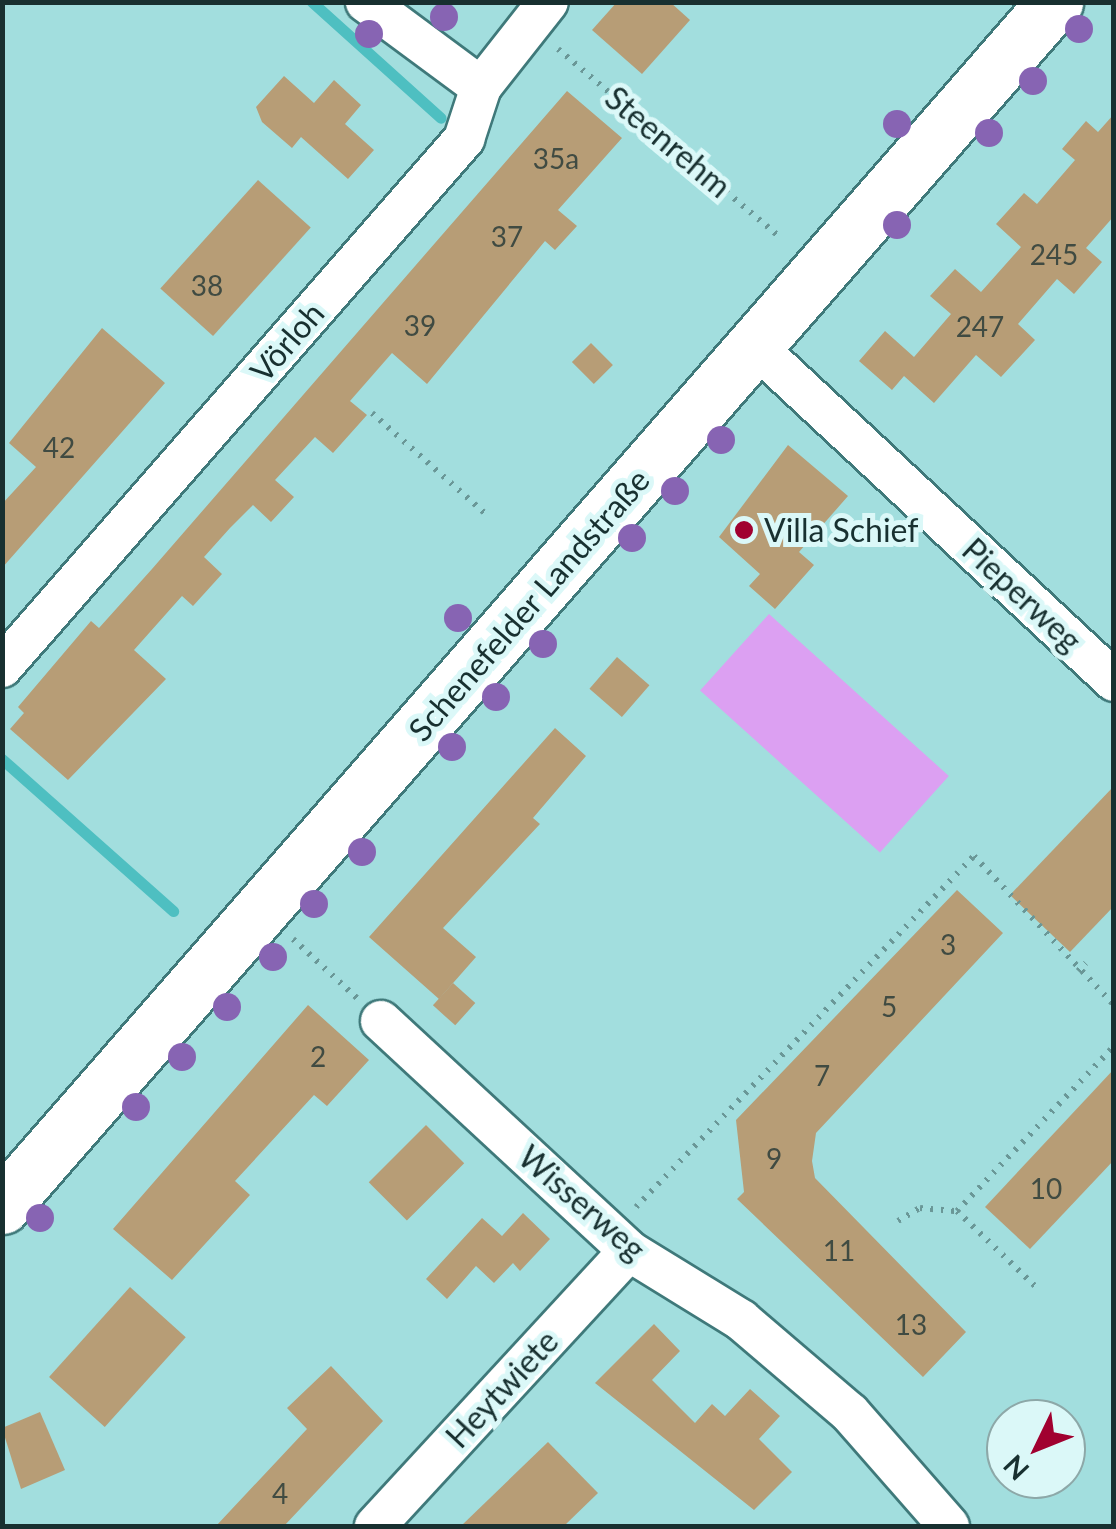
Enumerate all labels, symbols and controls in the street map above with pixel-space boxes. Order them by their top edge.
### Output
street label: Steenrehm [598,79,738,205]
house number: 35a [533,141,579,175]
house number: 37 [491,219,523,253]
house number: 245 [1030,237,1078,271]
house number: 38 [191,268,223,302]
street label: Vörloh [242,294,332,390]
house number: 39 [404,308,436,342]
house number: 247 [956,309,1004,343]
house number: 42 [43,430,75,464]
street label: Schenefelder Landstraße [400,461,658,749]
place label: Villa Schief [764,511,919,549]
marker: Villa Schief [733,519,755,541]
street label: Pieperweg [955,530,1089,660]
house number: 3 [940,927,956,961]
house number: 5 [881,989,897,1023]
house number: 2 [310,1039,326,1073]
house number: 7 [814,1058,830,1092]
street label: Wisserweg [511,1138,653,1268]
house number: 9 [766,1141,782,1175]
house number: 10 [1030,1171,1062,1205]
house number: 11 [823,1233,855,1267]
house number: 13 [895,1307,927,1341]
street label: Heytwiete [438,1322,566,1456]
north arrow [986,1399,1086,1499]
text: N [996,1449,1035,1488]
house number: 4 [272,1476,288,1510]

